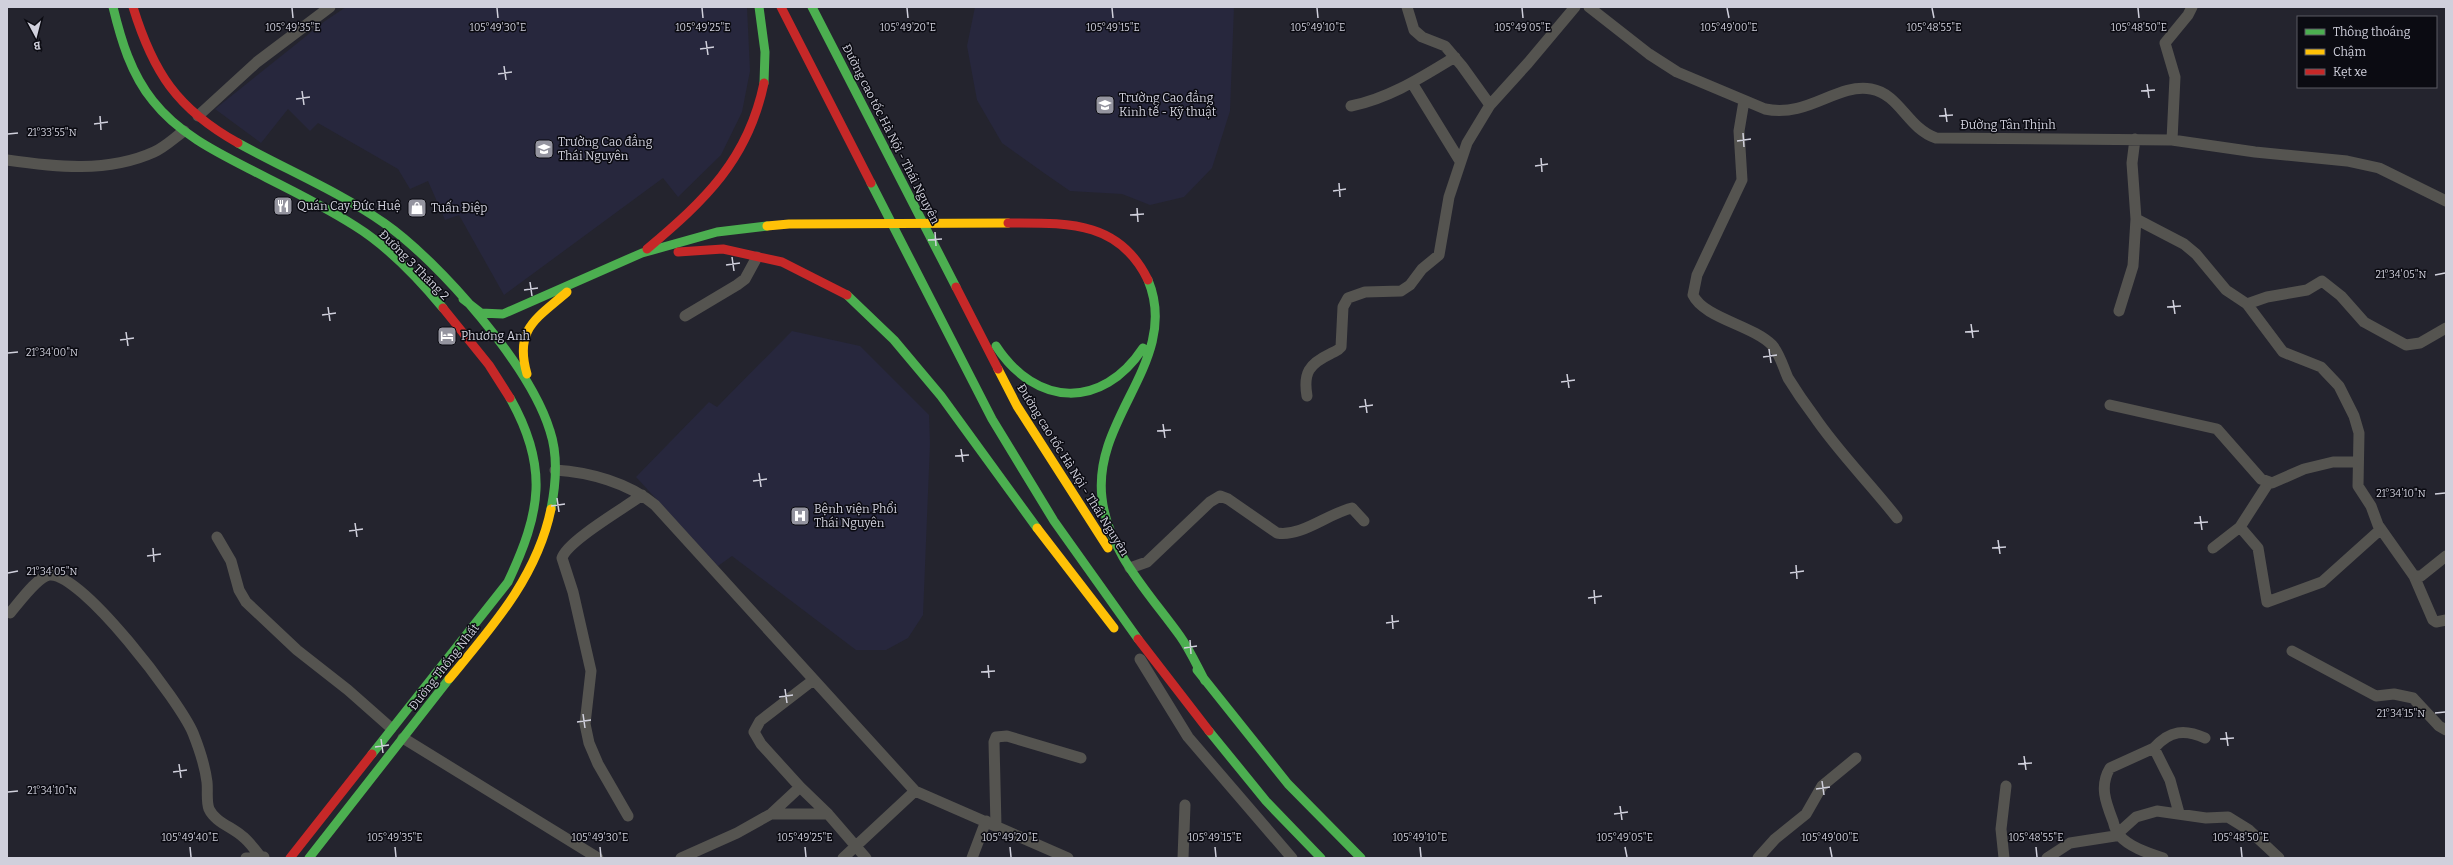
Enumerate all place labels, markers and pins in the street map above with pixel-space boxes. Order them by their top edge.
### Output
place label: Trường Cao đẳng Kinh tế - Kỹ thuật [1119,90,1217,119]
school or university icon: Trường Cao đẳng Kinh tế - Kỹ thuật [1094,94,1116,116]
place label: Trường Cao đẳng Thái Nguyên [558,134,653,163]
school or university icon: Trường Cao đẳng Thái Nguyên [533,138,555,160]
restaurant icon: Quán Cay Đức Huệ [272,195,294,217]
shop icon: Tuấn Điệp [406,197,428,219]
place label: Quán Cay Đức Huệ [297,199,401,213]
place label: Tuấn Điệp [431,200,488,215]
hotel icon: Phương Anh [436,325,458,347]
place label: Phương Anh [461,329,531,343]
place label: Bệnh viện Phổi Thái Nguyên [814,501,897,530]
hospital icon: Bệnh viện Phổi Thái Nguyên [789,505,811,527]

